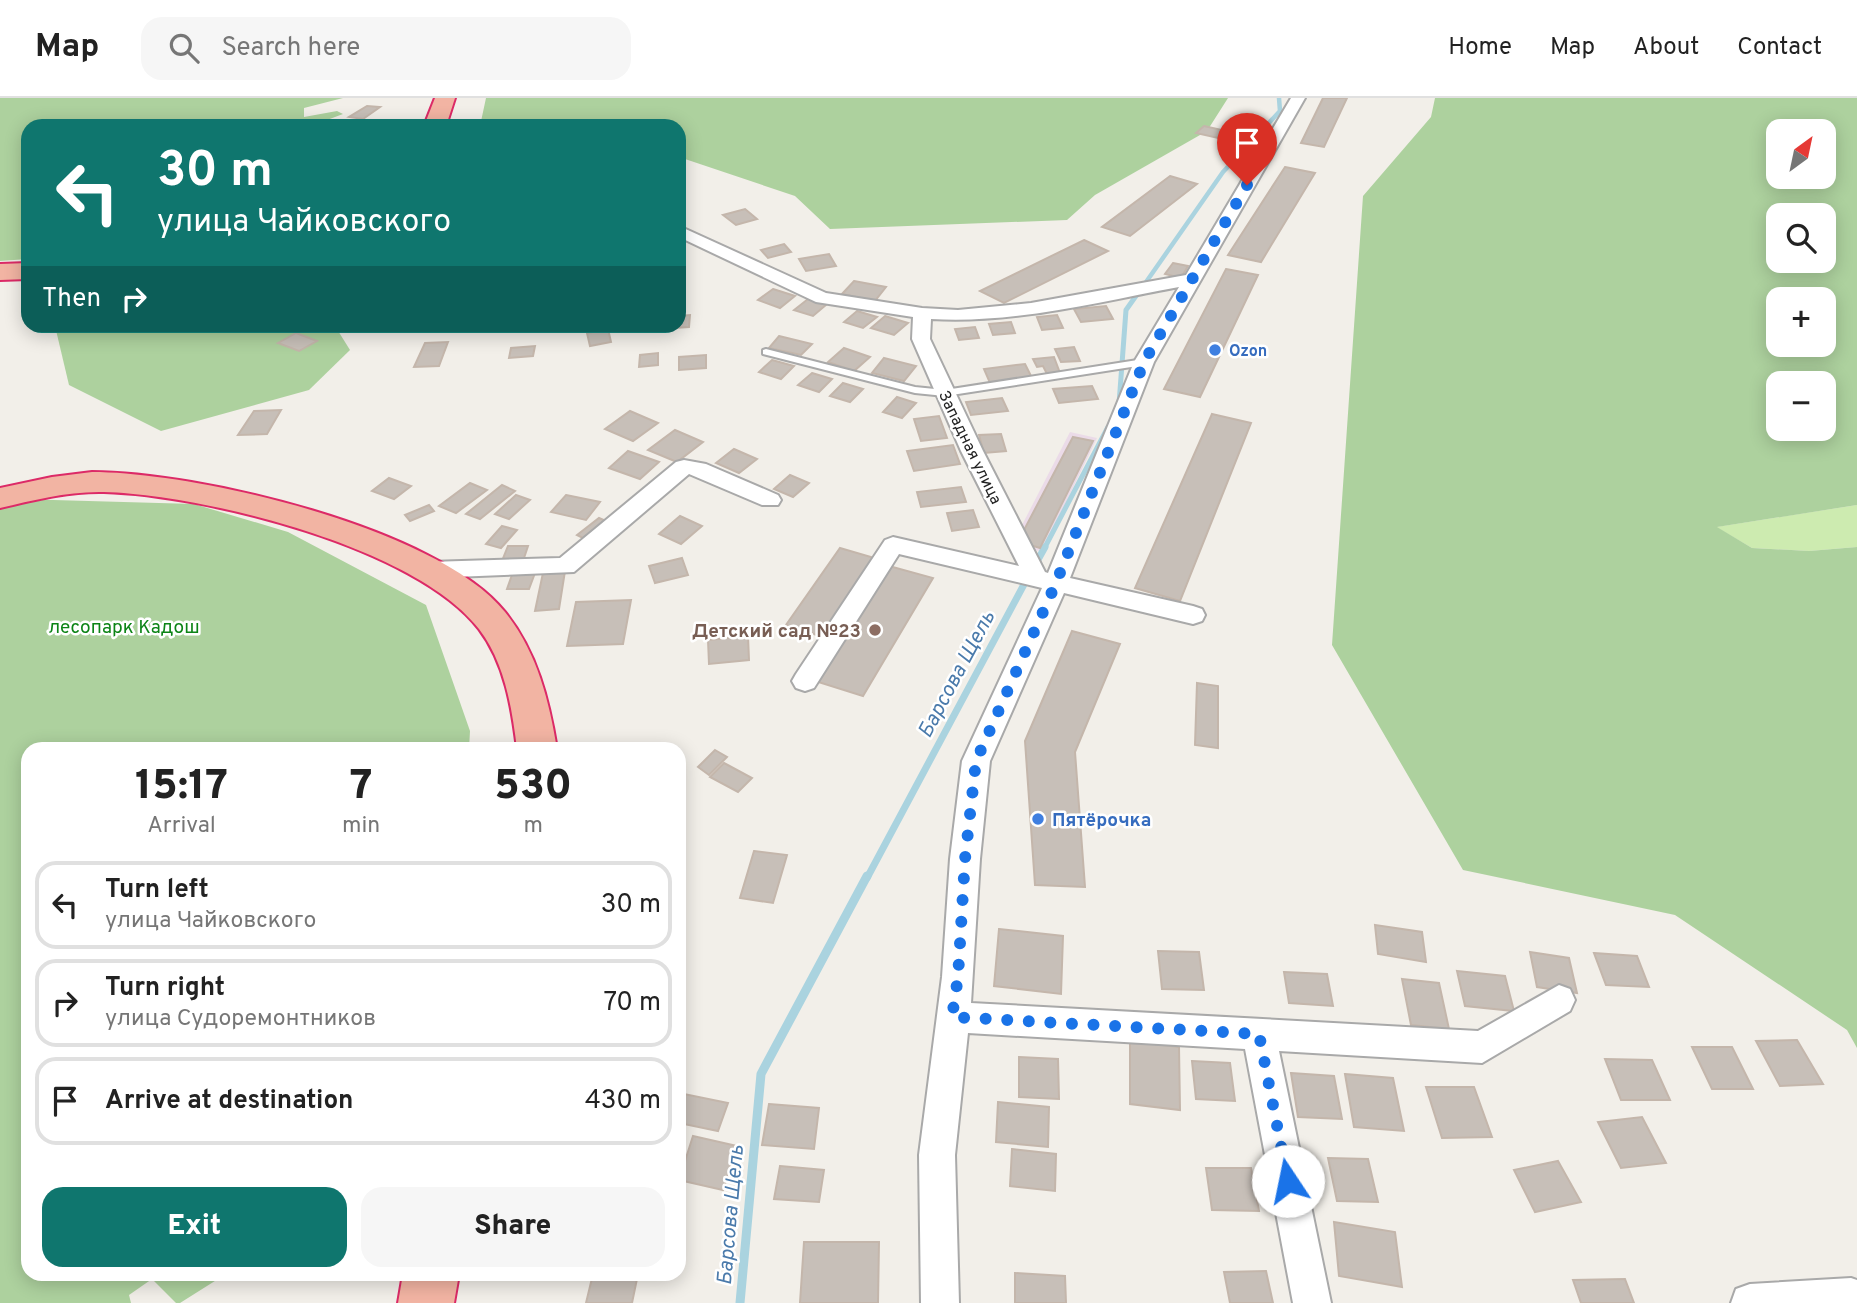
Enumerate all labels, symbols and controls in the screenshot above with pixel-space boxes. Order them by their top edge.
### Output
search box [141,17,631,80]
text: Map [35,27,99,69]
icon: search [165,29,203,67]
text: Search here [221,32,360,65]
text: Home [1448,33,1512,63]
text: Map [1550,33,1595,63]
text: About [1633,33,1699,63]
text: Contact [1737,33,1822,63]
pin [1217,113,1277,185]
north arrow [1766,119,1836,189]
map controls [1766,119,1836,441]
icon: arrive [1228,124,1266,162]
text: 30 m [157,142,273,204]
icon: left [42,147,133,238]
text: улица Чайковского [157,203,451,243]
button: search [1766,203,1836,273]
icon: right [115,280,153,318]
text: Then [42,283,101,316]
button: + [1766,287,1836,357]
marker: Ozon [1207,342,1223,358]
place label: Ozon [1229,342,1267,362]
button: − [1766,371,1836,441]
street label: Западная улица [933,388,1005,508]
water label: Барсова Щель [912,606,1002,743]
park label: лесопарк Кадош [48,616,200,640]
place label: Детский сад №23 [692,620,861,644]
marker: Детский сад №23 [867,622,883,638]
text: 15:17 [135,761,228,814]
text: 7 [350,761,372,814]
text: 530 [494,761,572,814]
place label: Пятёрочка [1052,809,1151,833]
marker: Пятёрочка [1030,811,1046,827]
text: Arrival [147,812,216,841]
text: min [342,812,380,841]
text: m [523,812,543,841]
text: Turn left [105,874,209,907]
icon: left [46,886,84,924]
text: 30 m [601,889,661,922]
text: улица Чайковского [105,907,316,936]
text: Turn right [105,972,225,1005]
icon: right [46,984,84,1022]
text: 70 m [603,987,661,1020]
text: улица Судоремонтников [105,1005,376,1034]
icon: arrive [46,1082,84,1120]
text: Arrive at destination [105,1085,353,1118]
text: 430 m [585,1085,661,1118]
water label: Барсова Щель [712,1144,751,1286]
position arrow [1251,1144,1325,1218]
button: Exit [42,1187,347,1267]
button: Share [361,1187,665,1267]

